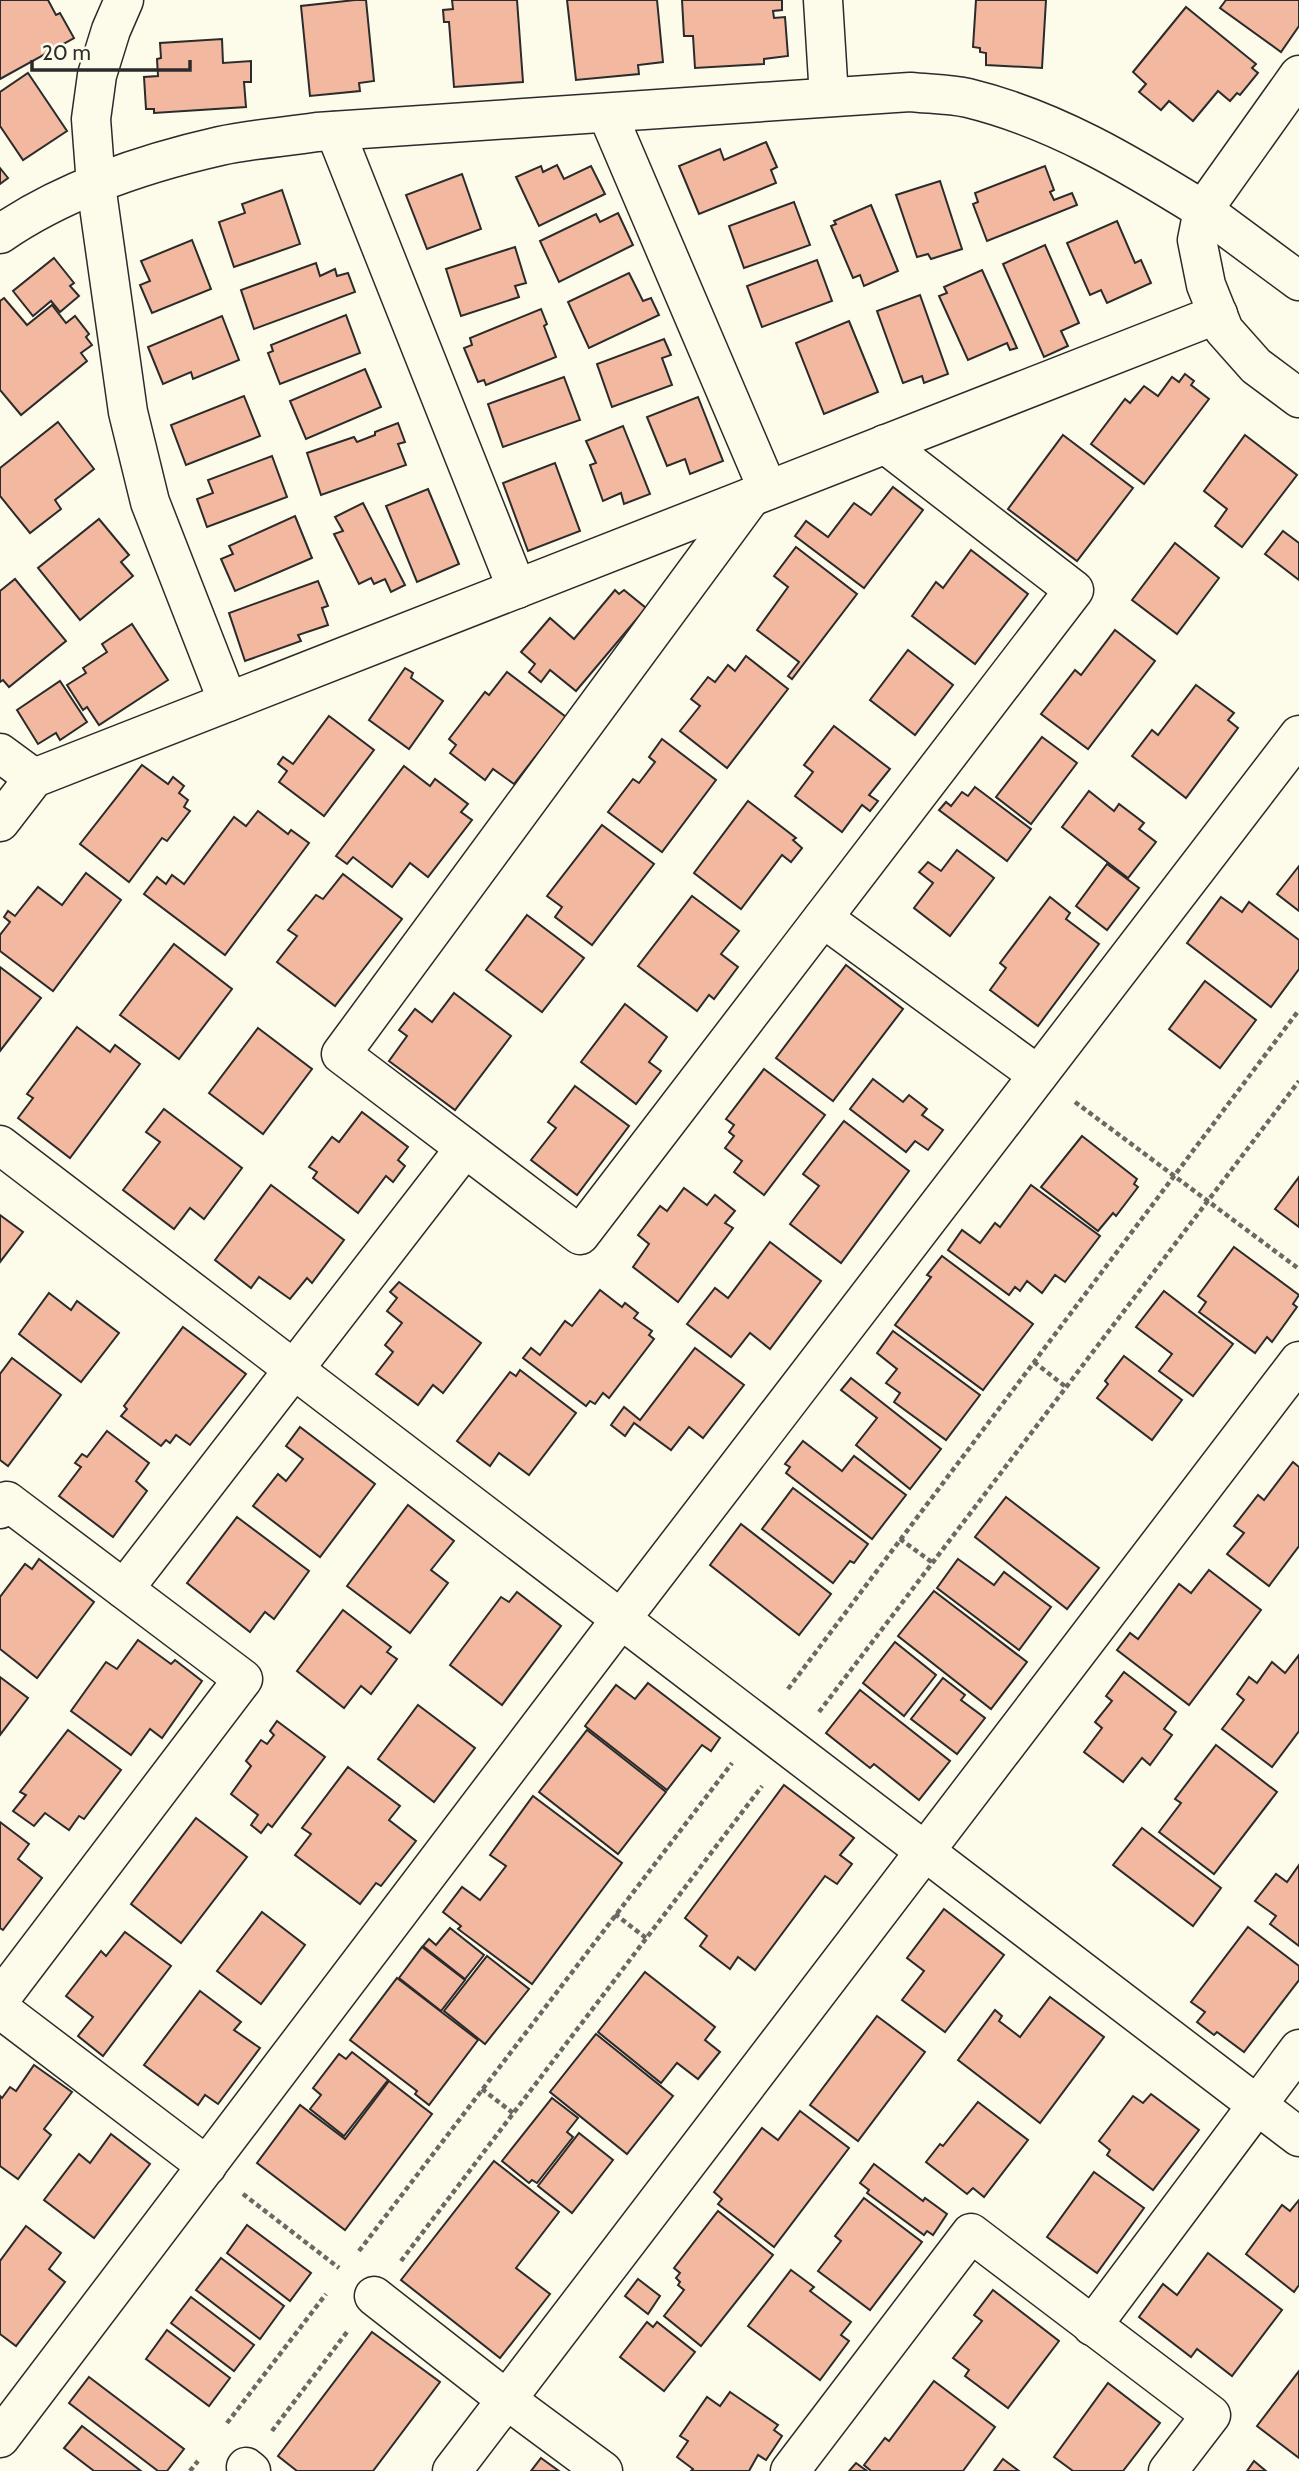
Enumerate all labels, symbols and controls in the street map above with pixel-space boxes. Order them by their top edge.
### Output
scale bar [32,28,189,72]
text: 20 m [42,40,91,65]

